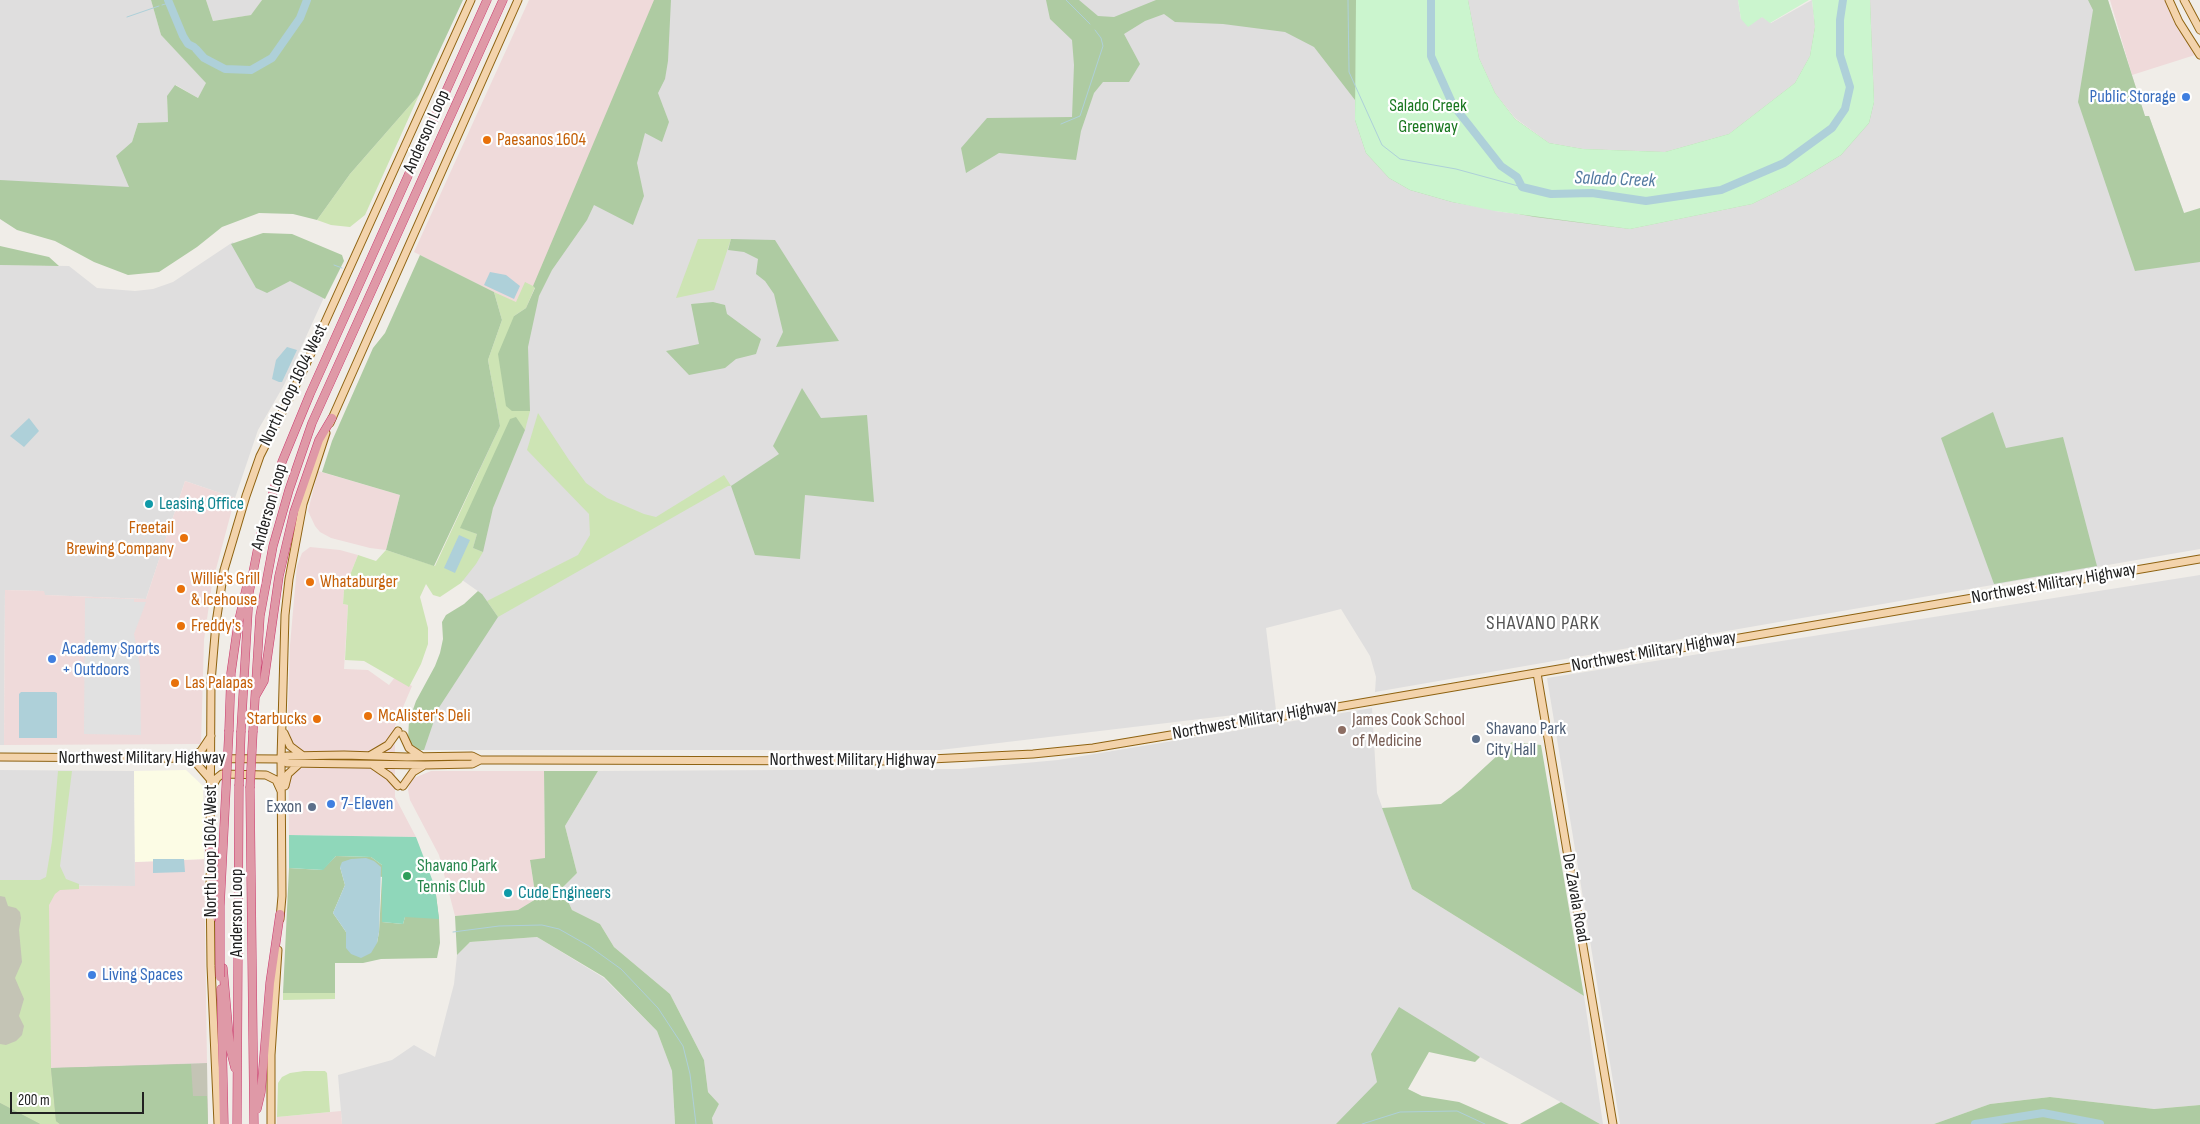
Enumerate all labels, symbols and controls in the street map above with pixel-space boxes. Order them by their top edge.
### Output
place label: Public Storage [2090,86,2176,108]
street label: Anderson Loop [399,87,455,177]
marker: Public Storage [2180,91,2192,103]
park label: Salado Creek Greenway [1389,95,1467,138]
place label: Paesanos 1604 [497,129,586,151]
marker: Paesanos 1604 [481,134,493,146]
water label: Salado Creek [1574,167,1656,193]
street label: North Loop 1604 West [255,320,333,450]
street label: Anderson Loop [247,461,293,553]
place label: Leasing Office [159,493,244,515]
marker: Leasing Office [143,498,155,510]
place label: Freetail Brewing Company [66,517,174,560]
marker: Freetail Brewing Company [178,532,190,544]
street label: Northwest Military Highway [1970,559,2138,609]
place label: Willie's Grill & Icehouse [191,568,260,610]
place label: Whataburger [320,571,398,593]
marker: Whataburger [304,576,316,588]
marker: Willie's Grill & Icehouse [175,583,187,595]
district label: SHAVANO PARK [1485,612,1601,636]
place label: Freddy's [191,615,241,637]
marker: Freddy's [175,620,187,632]
street label: Northwest Military Highway [1570,627,1738,677]
place label: Academy Sports + Outdoors [62,638,160,681]
marker: Academy Sports + Outdoors [46,653,58,665]
place label: Las Palapas [185,672,253,694]
marker: Las Palapas [169,677,181,689]
street label: Northwest Military Highway [1171,695,1339,745]
place label: McAlister's Deli [378,705,471,727]
place label: Starbucks [247,708,307,730]
place label: James Cook School of Medicine [1352,709,1465,752]
marker: McAlister's Deli [362,710,374,722]
marker: Starbucks [311,713,323,725]
place label: Shavano Park City Hall [1486,718,1566,761]
marker: James Cook School of Medicine [1336,724,1348,736]
marker: Shavano Park City Hall [1470,733,1482,745]
street label: Northwest Military Highway [59,747,225,769]
street label: Northwest Military Highway [770,749,936,771]
street label: North Loop 1604 West [200,784,222,918]
place label: 7-Eleven [341,793,394,815]
place label: Exxon [266,796,302,818]
marker: 7-Eleven [325,798,337,810]
marker: Exxon [306,801,318,813]
street label: De Zavala Road [1557,852,1593,944]
place label: Shavano Park Tennis Club [417,855,497,898]
street label: Anderson Loop [226,869,248,957]
marker: Shavano Park Tennis Club [401,870,413,882]
place label: Cude Engineers [518,882,611,904]
marker: Cude Engineers [502,887,514,899]
place label: Living Spaces [102,964,183,986]
marker: Living Spaces [86,969,98,981]
scale bar [12,1082,146,1114]
text: 200 m [18,1091,50,1110]

